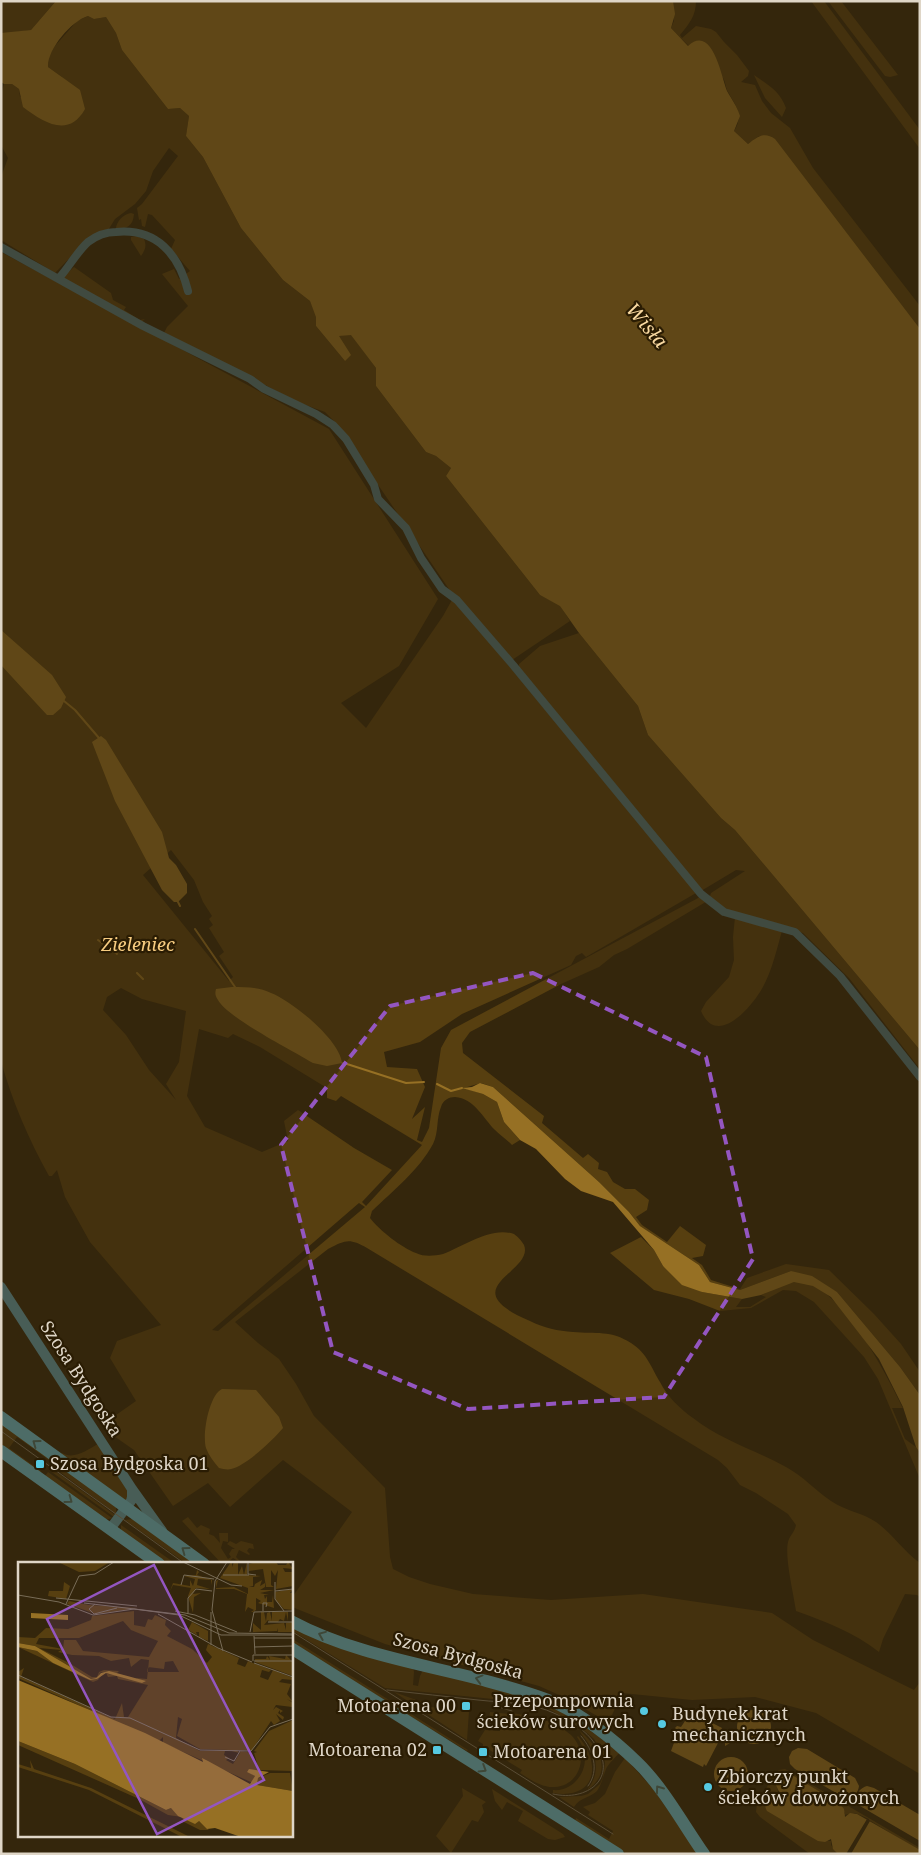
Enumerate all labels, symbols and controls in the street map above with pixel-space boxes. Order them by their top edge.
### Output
water label: Wisła [620,297,674,353]
park label: Zieleniec [100,932,175,956]
street label: Szosa Bydgoska [35,1316,128,1441]
one-way arrow [32,1440,42,1449]
place label: Szosa Bydgoska 01 [50,1451,209,1475]
marker: Szosa Bydgoska 01 [34,1458,46,1470]
one-way arrow [63,1494,73,1503]
one-way arrow [181,1547,191,1556]
inset map [18,1562,292,1838]
street label: Szosa Bydgoska [391,1626,526,1684]
one-way arrow [319,1631,327,1641]
one-way arrow [475,1675,483,1685]
place label: Przepompownia ścieków surowych [477,1688,634,1733]
place label: Motoarena 00 [337,1693,456,1717]
marker: Motoarena 00 [460,1700,472,1712]
place label: Budynek krat mechanicznych [672,1701,806,1746]
marker: Przepompownia ścieków surowych [638,1705,650,1717]
marker: Budynek krat mechanicznych [656,1718,668,1730]
place label: Motoarena 02 [308,1737,427,1761]
place label: Motoarena 01 [493,1739,612,1763]
marker: Motoarena 02 [431,1744,443,1756]
marker: Motoarena 01 [477,1746,489,1758]
one-way arrow [478,1763,487,1772]
place label: Zbiorczy punkt ścieków dowożonych [718,1764,900,1809]
marker: Zbiorczy punkt ścieków dowożonych [702,1781,714,1793]
one-way arrow [656,1785,665,1795]

